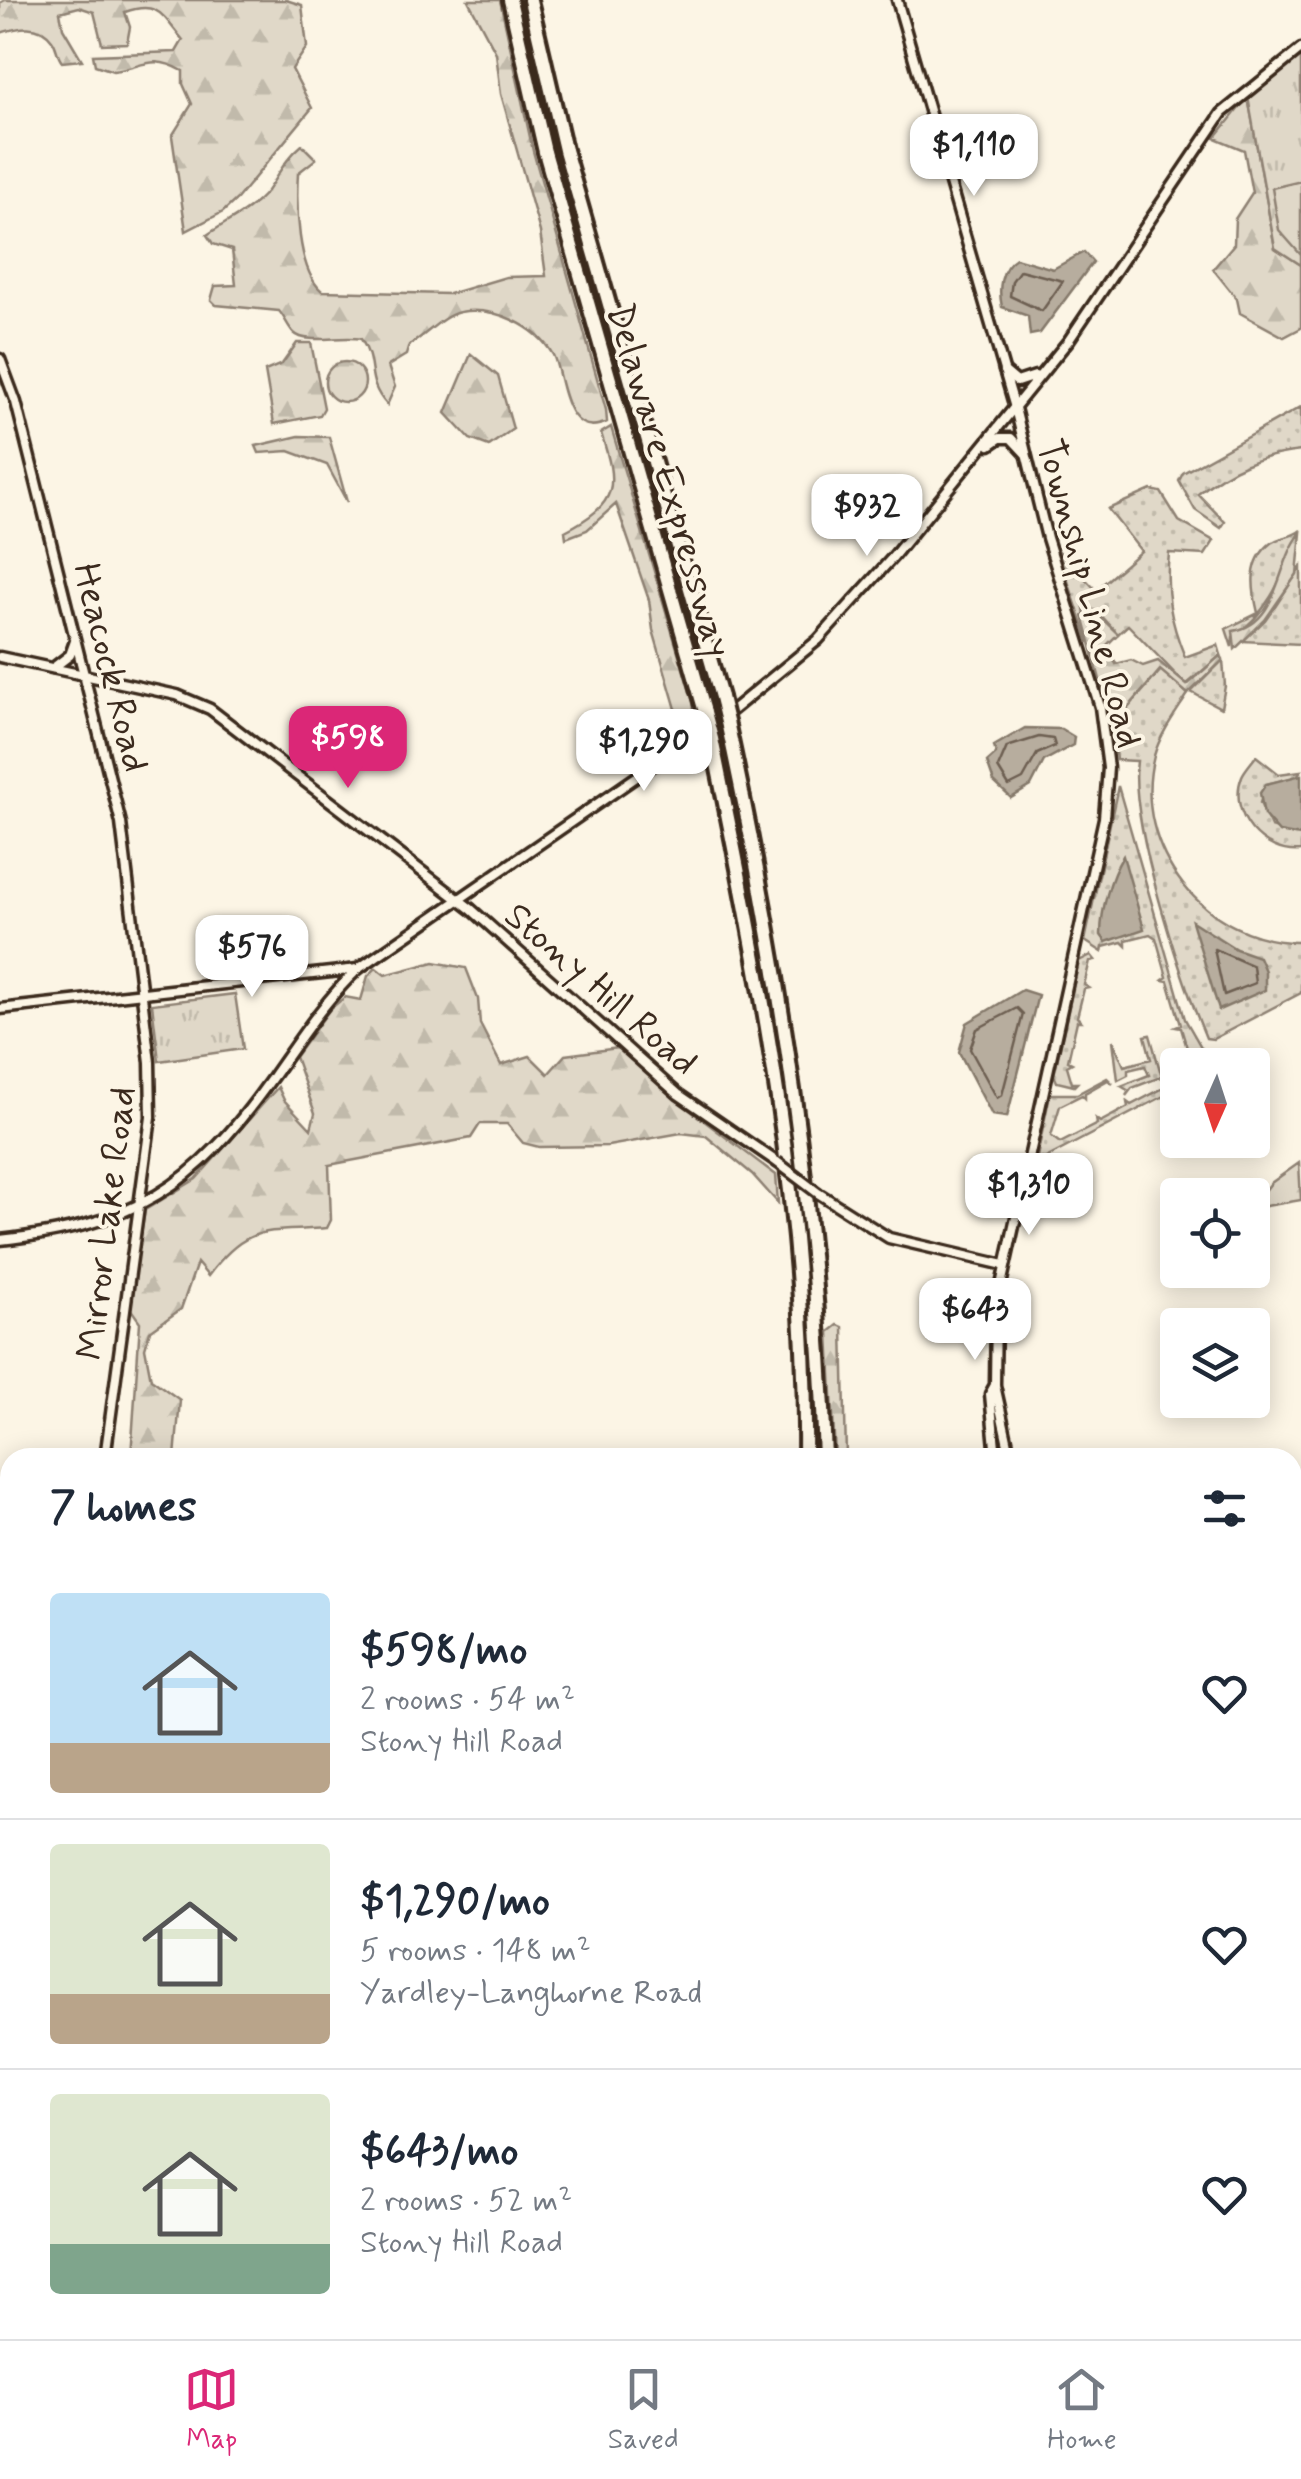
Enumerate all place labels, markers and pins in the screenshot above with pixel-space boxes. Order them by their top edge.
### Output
pin: $1,110 [893,114,1055,199]
pin: $932 [808,474,926,559]
pin: $598 [289,706,407,791]
pin: $1,290 [563,709,725,794]
pin: $576 [193,915,311,1000]
pin: $1,310 [948,1153,1110,1238]
pin: $643 [916,1278,1034,1363]

